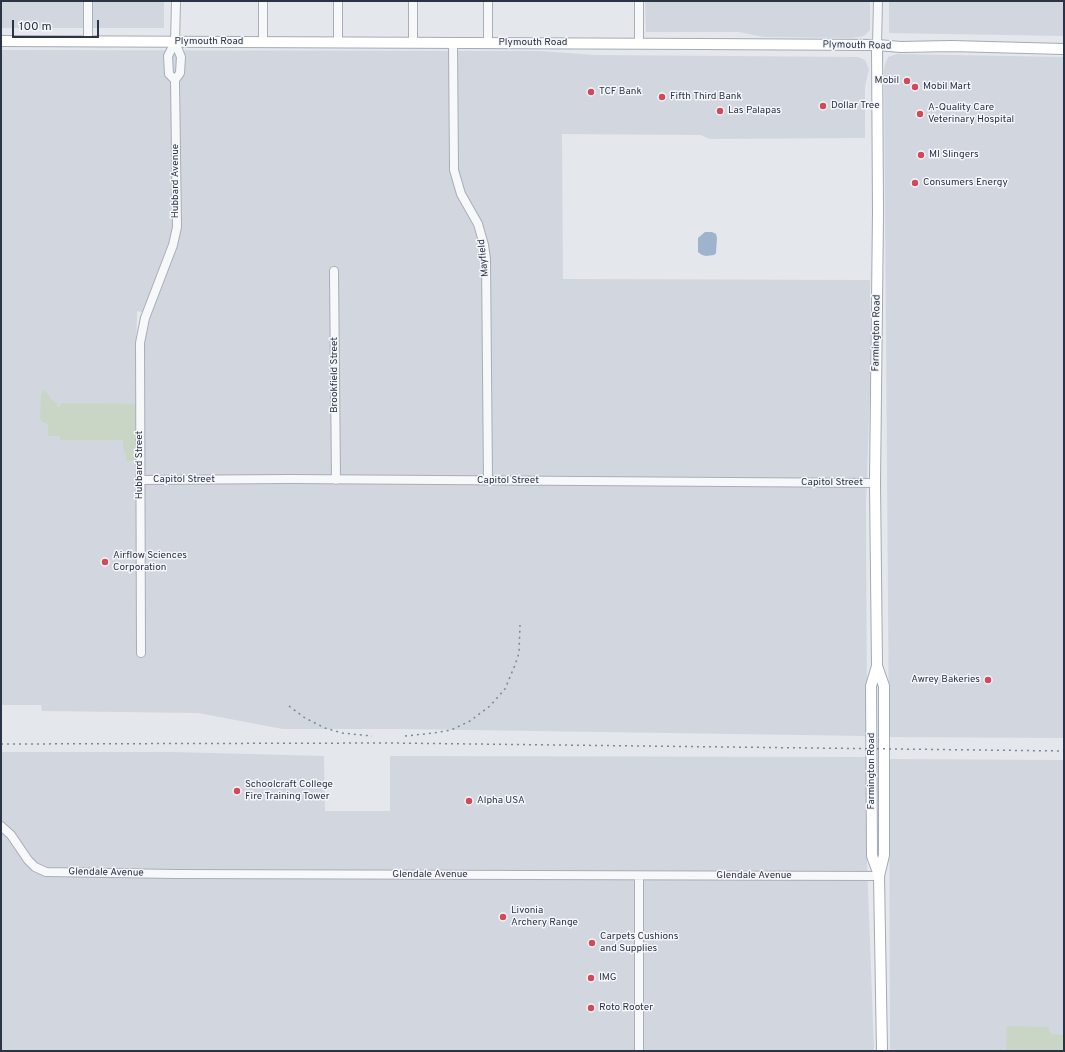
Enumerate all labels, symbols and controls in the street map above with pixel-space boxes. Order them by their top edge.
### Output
scale bar [14,12,101,38]
text: 100 m [19,19,52,35]
street label: Plymouth Road [175,36,243,48]
street label: Plymouth Road [499,37,567,49]
street label: Plymouth Road [822,39,892,53]
place label: Mobil [875,75,899,87]
marker: Mobil [902,76,912,86]
place label: Mobil Mart [923,81,971,93]
marker: Mobil Mart [910,82,920,92]
place label: TCF Bank [599,86,642,98]
marker: TCF Bank [586,87,596,97]
place label: Fifth Third Bank [670,91,742,103]
marker: Fifth Third Bank [657,92,667,102]
place label: Dollar Tree [831,100,880,112]
marker: Dollar Tree [818,101,828,111]
place label: A-Quality Care Veterinary Hospital [928,102,1014,126]
place label: Las Palapas [728,105,781,117]
marker: Las Palapas [715,106,725,116]
marker: A-Quality Care Veterinary Hospital [915,109,925,119]
street label: Hubbard Avenue [170,144,182,218]
place label: MI Slingers [929,149,979,161]
marker: MI Slingers [916,150,926,160]
place label: Consumers Energy [923,177,1008,189]
marker: Consumers Energy [910,178,920,188]
street label: Mayfield [476,239,492,277]
street label: Farmington Road [870,294,884,372]
street label: Brookfield Street [329,337,341,413]
street label: Hubbard Street [134,431,146,499]
street label: Capitol Street [153,474,215,486]
street label: Capitol Street [477,475,539,487]
street label: Capitol Street [801,477,863,489]
place label: Airflow Sciences Corporation [113,550,187,574]
marker: Airflow Sciences Corporation [100,557,110,567]
place label: Awrey Bakeries [911,674,980,686]
marker: Awrey Bakeries [983,675,993,685]
street label: Farmington Road [866,733,878,809]
place label: Schoolcraft College Fire Training Tower [245,779,333,802]
marker: Schoolcraft College Fire Training Tower [232,786,242,796]
place label: Alpha USA [477,795,525,807]
marker: Alpha USA [464,796,474,806]
street label: Glendale Avenue [68,866,144,880]
street label: Glendale Avenue [392,869,468,881]
street label: Glendale Avenue [716,870,792,882]
place label: Livonia Archery Range [511,905,578,928]
marker: Livonia Archery Range [498,912,508,922]
place label: Carpets Cushions and Supplies [600,931,678,954]
marker: Carpets Cushions and Supplies [587,938,597,948]
place label: IMG [599,972,617,984]
marker: IMG [586,973,596,983]
place label: Roto Rooter [599,1002,653,1014]
marker: Roto Rooter [586,1003,596,1013]

